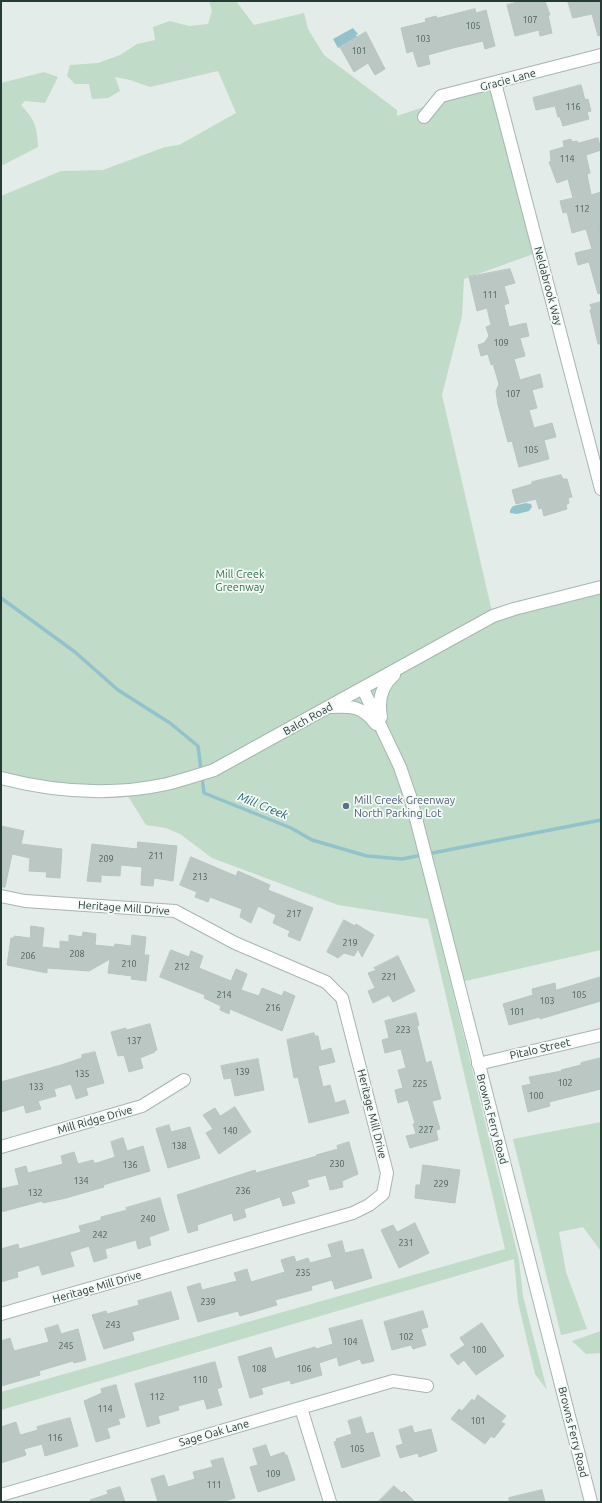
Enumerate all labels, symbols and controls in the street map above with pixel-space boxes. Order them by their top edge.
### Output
house number: 107 [522,15,538,25]
house number: 105 [465,21,481,31]
house number: 103 [415,34,431,44]
house number: 101 [351,46,367,56]
street label: Gracie Lane [479,66,537,94]
house number: 116 [565,102,581,112]
house number: 114 [559,154,575,164]
house number: 112 [574,204,590,214]
street label: Neldabrook Way [531,245,565,327]
house number: 111 [482,290,498,300]
house number: 109 [493,338,509,348]
house number: 107 [505,389,521,399]
house number: 105 [523,445,539,455]
park label: Mill Creek Greenway [215,567,265,593]
street label: Balch Road [281,700,335,738]
water label: Mill Creek [236,789,290,823]
place label: Mill Creek Greenway North Parking Lot [354,793,455,819]
marker: Mill Creek Greenway North Parking Lot [341,801,351,811]
house number: 211 [148,851,164,861]
house number: 209 [98,854,114,864]
house number: 213 [192,872,208,882]
street label: Heritage Mill Drive [78,898,170,918]
house number: 217 [286,909,302,919]
house number: 219 [342,938,358,948]
house number: 208 [69,949,85,959]
house number: 206 [20,951,36,961]
house number: 210 [121,959,137,969]
house number: 212 [174,962,190,972]
house number: 221 [381,972,397,982]
house number: 214 [216,990,232,1000]
house number: 105 [571,990,587,1000]
house number: 103 [539,996,555,1006]
house number: 216 [265,1003,281,1013]
house number: 101 [509,1007,525,1017]
house number: 223 [395,1025,411,1035]
house number: 137 [126,1036,142,1046]
street label: Pitalo Street [508,1036,572,1062]
house number: 139 [234,1067,250,1077]
street label: Heritage Mill Drive [354,1068,390,1160]
house number: 135 [74,1069,90,1079]
street label: Browns Ferry Road [474,1072,510,1166]
house number: 102 [557,1078,573,1088]
house number: 225 [412,1079,428,1089]
house number: 133 [28,1082,44,1092]
house number: 100 [528,1091,544,1101]
street label: Mill Ridge Drive [56,1103,134,1137]
house number: 227 [418,1125,434,1135]
house number: 140 [222,1126,238,1136]
house number: 138 [171,1141,187,1151]
house number: 230 [329,1159,345,1169]
house number: 136 [122,1160,138,1170]
house number: 134 [73,1176,89,1186]
house number: 229 [433,1179,449,1189]
house number: 236 [235,1186,251,1196]
house number: 132 [27,1188,43,1198]
house number: 240 [140,1214,156,1224]
house number: 242 [92,1230,108,1240]
house number: 231 [398,1238,414,1248]
street label: Heritage Mill Drive [51,1268,143,1306]
house number: 235 [295,1268,311,1278]
house number: 239 [200,1297,216,1307]
house number: 243 [105,1320,121,1330]
house number: 102 [398,1332,414,1342]
house number: 104 [342,1337,358,1347]
house number: 245 [58,1341,74,1351]
house number: 100 [471,1345,487,1355]
house number: 108 [251,1364,267,1374]
house number: 106 [296,1364,312,1374]
house number: 110 [192,1375,208,1385]
street label: Browns Ferry Road [555,1385,591,1479]
house number: 112 [149,1392,165,1402]
house number: 114 [97,1404,113,1414]
house number: 101 [470,1416,486,1426]
street label: Sage Oak Lane [177,1417,251,1449]
house number: 116 [47,1433,63,1443]
house number: 105 [349,1444,365,1454]
house number: 109 [265,1469,281,1479]
house number: 111 [206,1480,222,1490]

